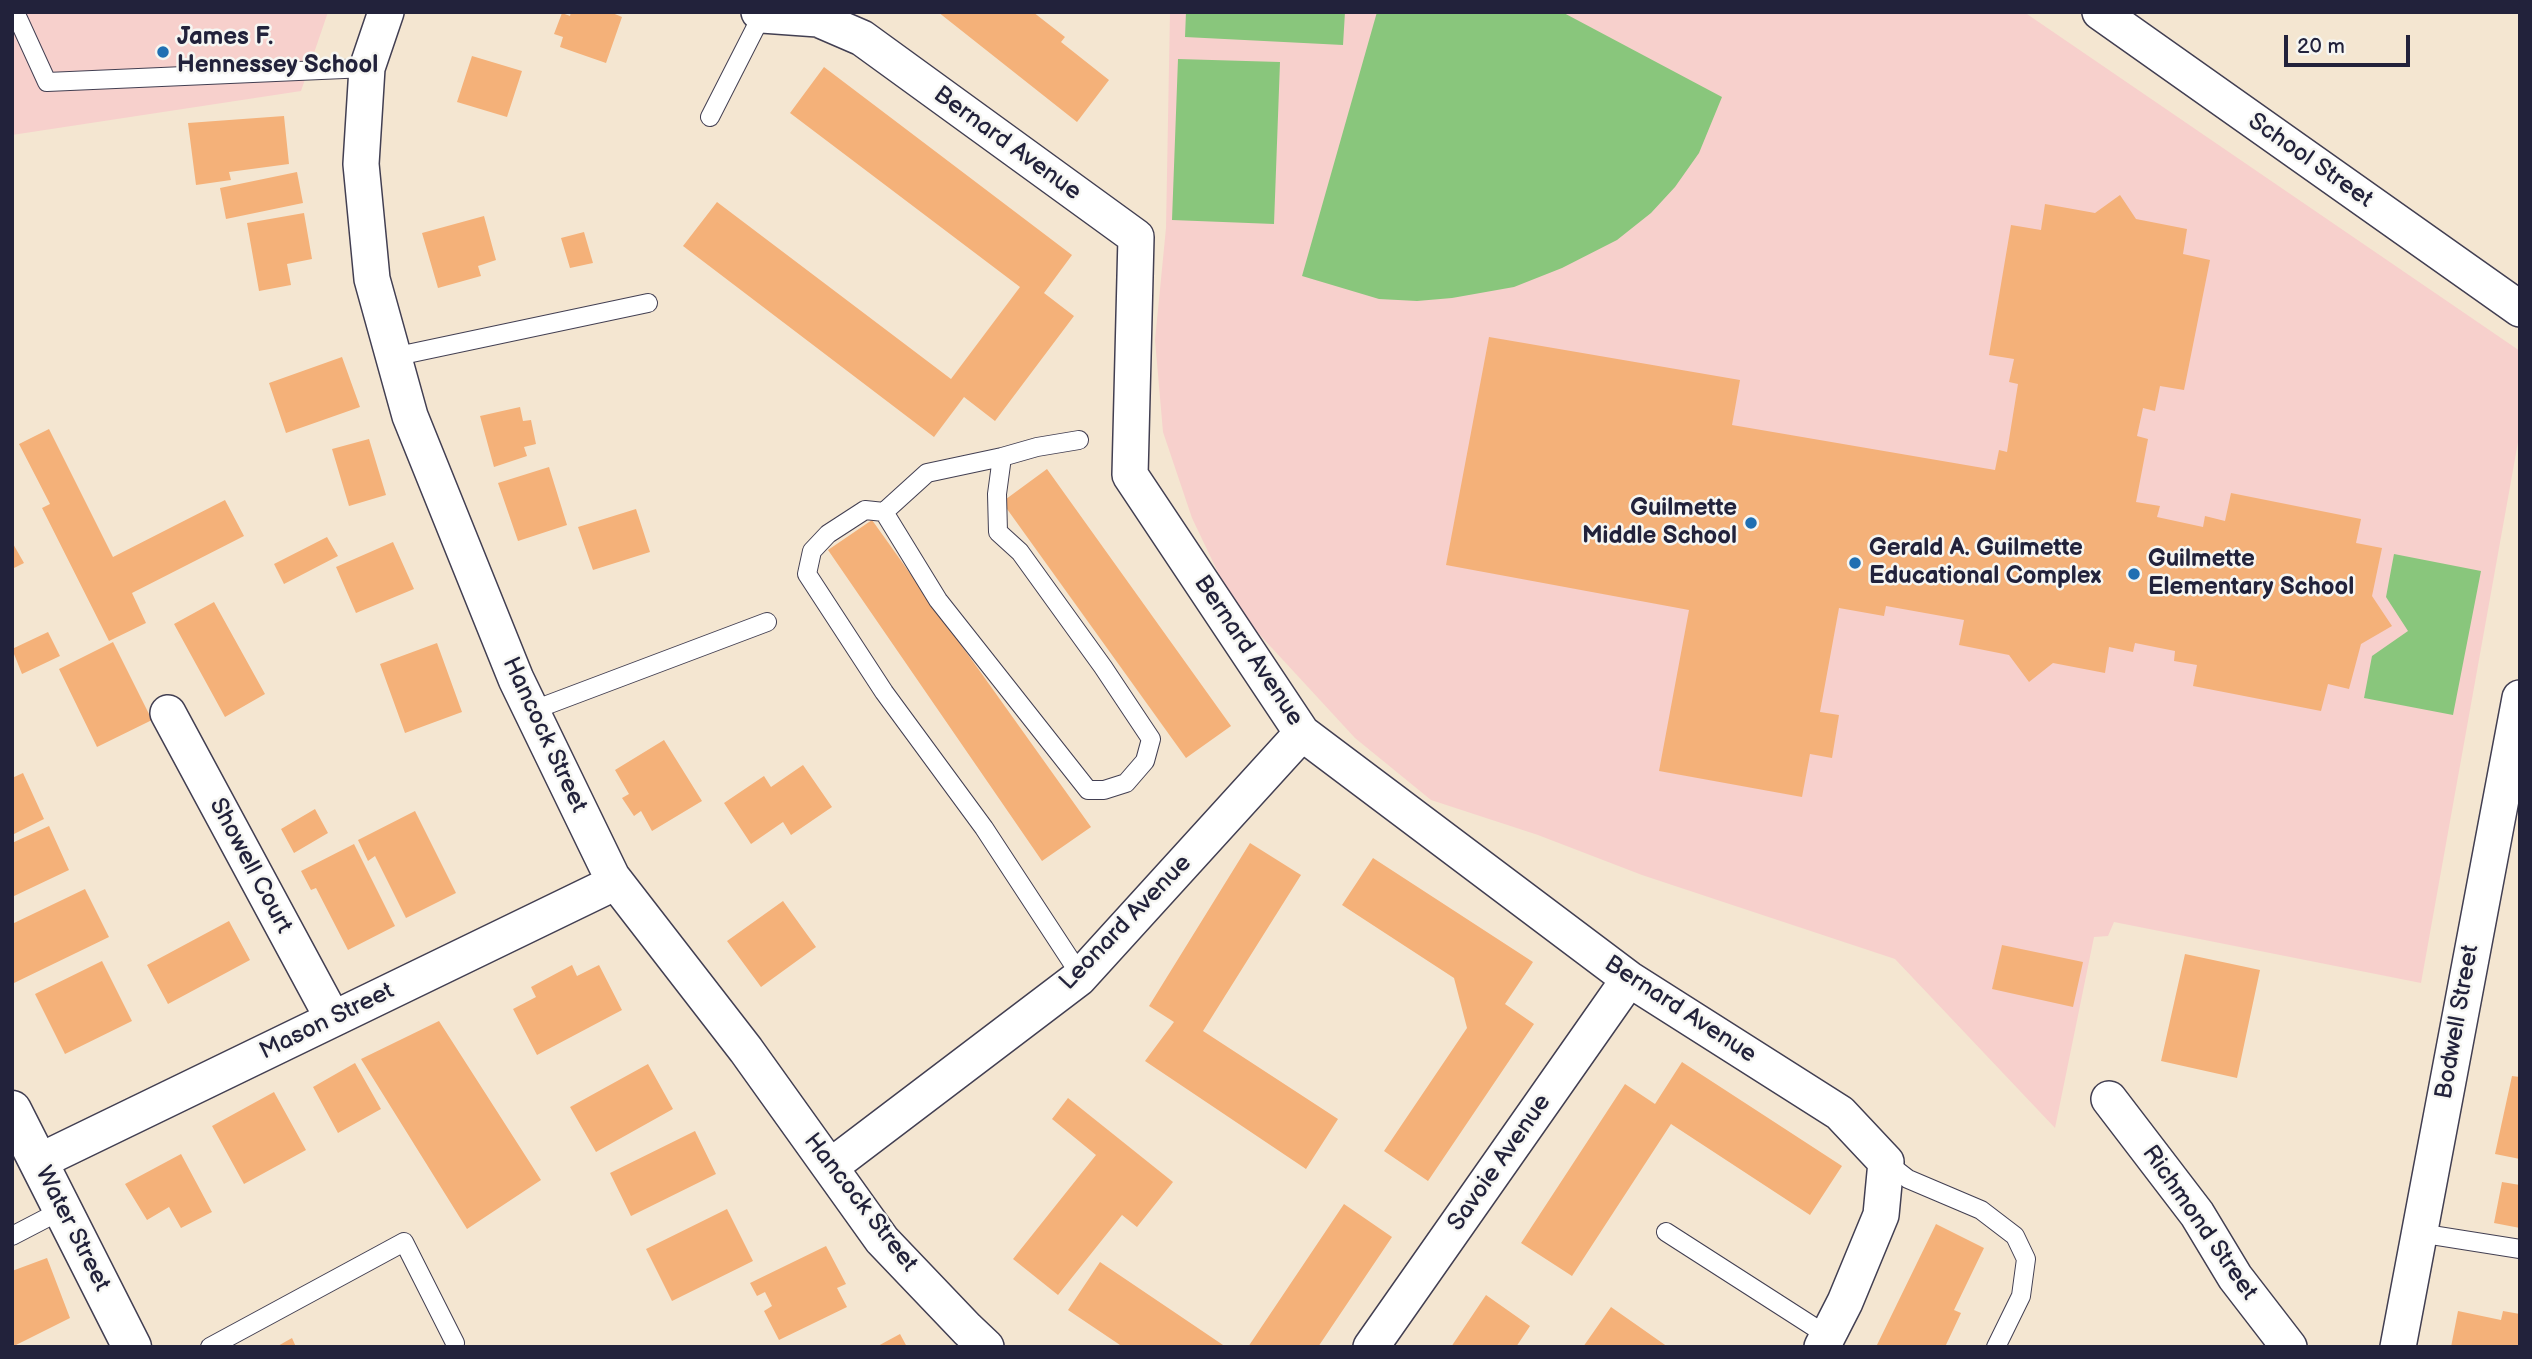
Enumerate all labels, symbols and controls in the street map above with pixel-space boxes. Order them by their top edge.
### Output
scale bar [2287,21,2413,65]
place label: James F. Hennessey School [177,24,378,80]
text: 20 m [2297,34,2345,59]
marker: James F. Hennessey School [155,44,171,60]
street label: Bernard Avenue [928,81,1086,207]
street label: School Street [2242,107,2378,215]
place label: Guilmette Middle School [1582,495,1737,551]
marker: Guilmette Middle School [1743,515,1759,531]
place label: Gerald A. Guilmette Educational Complex [1869,535,2101,591]
place label: Guilmette Elementary School [2148,546,2354,602]
marker: Gerald A. Guilmette Educational Complex [1847,555,1863,571]
marker: Guilmette Elementary School [2126,566,2142,582]
street label: Bernard Avenue [1187,570,1309,732]
street label: Hancock Street [495,653,593,817]
street label: Showell Court [202,794,298,938]
street label: Leonard Avenue [1054,849,1198,997]
street label: Bodwell Street [2430,943,2486,1101]
street label: Bernard Avenue [1599,950,1761,1070]
street label: Mason Street [255,977,399,1067]
street label: Savoie Avenue [1442,1089,1558,1237]
street label: Hancock Street [797,1128,923,1278]
street label: Richmond Street [2135,1140,2263,1306]
street label: Water Street [28,1162,116,1296]

